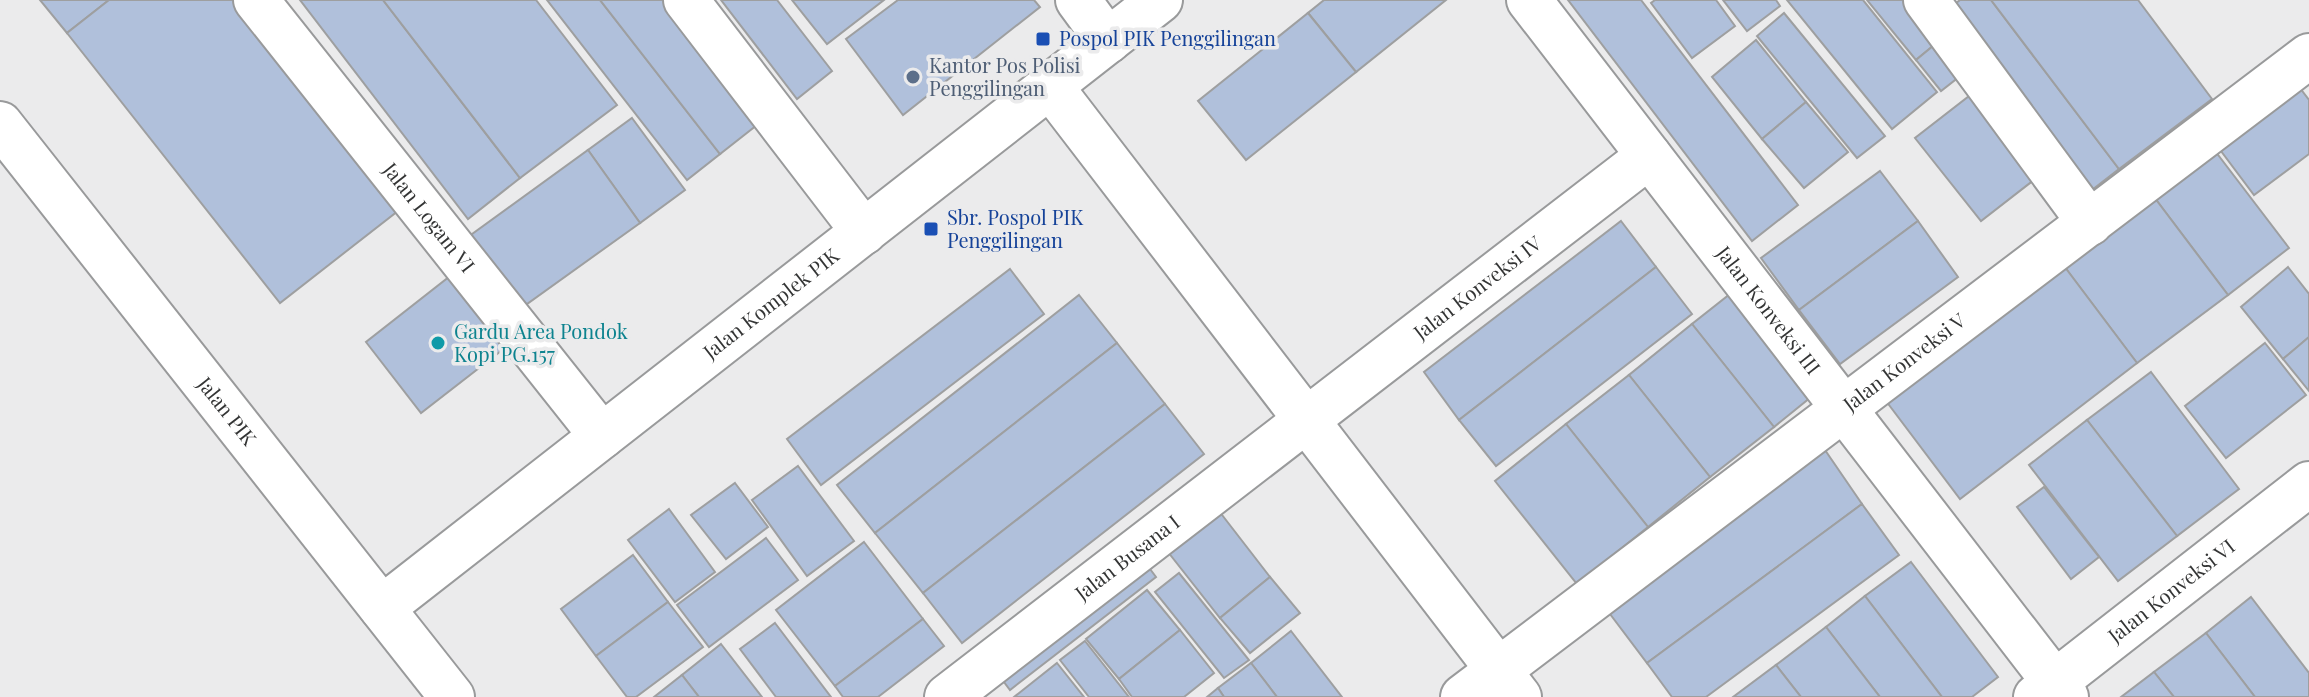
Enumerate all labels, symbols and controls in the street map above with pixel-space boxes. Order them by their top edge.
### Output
place label: Pospol PIK Penggilingan [1059,24,1276,51]
marker: Pospol PIK Penggilingan [1034,30,1052,48]
place label: Kantor Pos Polisi Penggilingan [929,51,1081,101]
marker: Kantor Pos Polisi Penggilingan [904,68,922,86]
street label: Jalan Logam VI [377,155,482,277]
place label: Sbr. Pospol PIK Penggilingan [947,203,1084,253]
marker: Sbr. Pospol PIK Penggilingan [922,220,940,238]
street label: Jalan Konveksi IV [1407,229,1547,345]
street label: Jalan Konveksi III [1711,239,1828,379]
street label: Jalan Komplek PIK [696,241,844,365]
street label: Jalan Konveksi V [1836,306,1971,417]
place label: Gardu Area Pondok Kopi PG.157 [454,317,628,367]
marker: Gardu Area Pondok Kopi PG.157 [429,334,447,352]
street label: Jalan PIK [192,370,264,451]
street label: Jalan Busana I [1068,508,1184,606]
street label: Jalan Konveksi VI [2101,532,2240,649]

